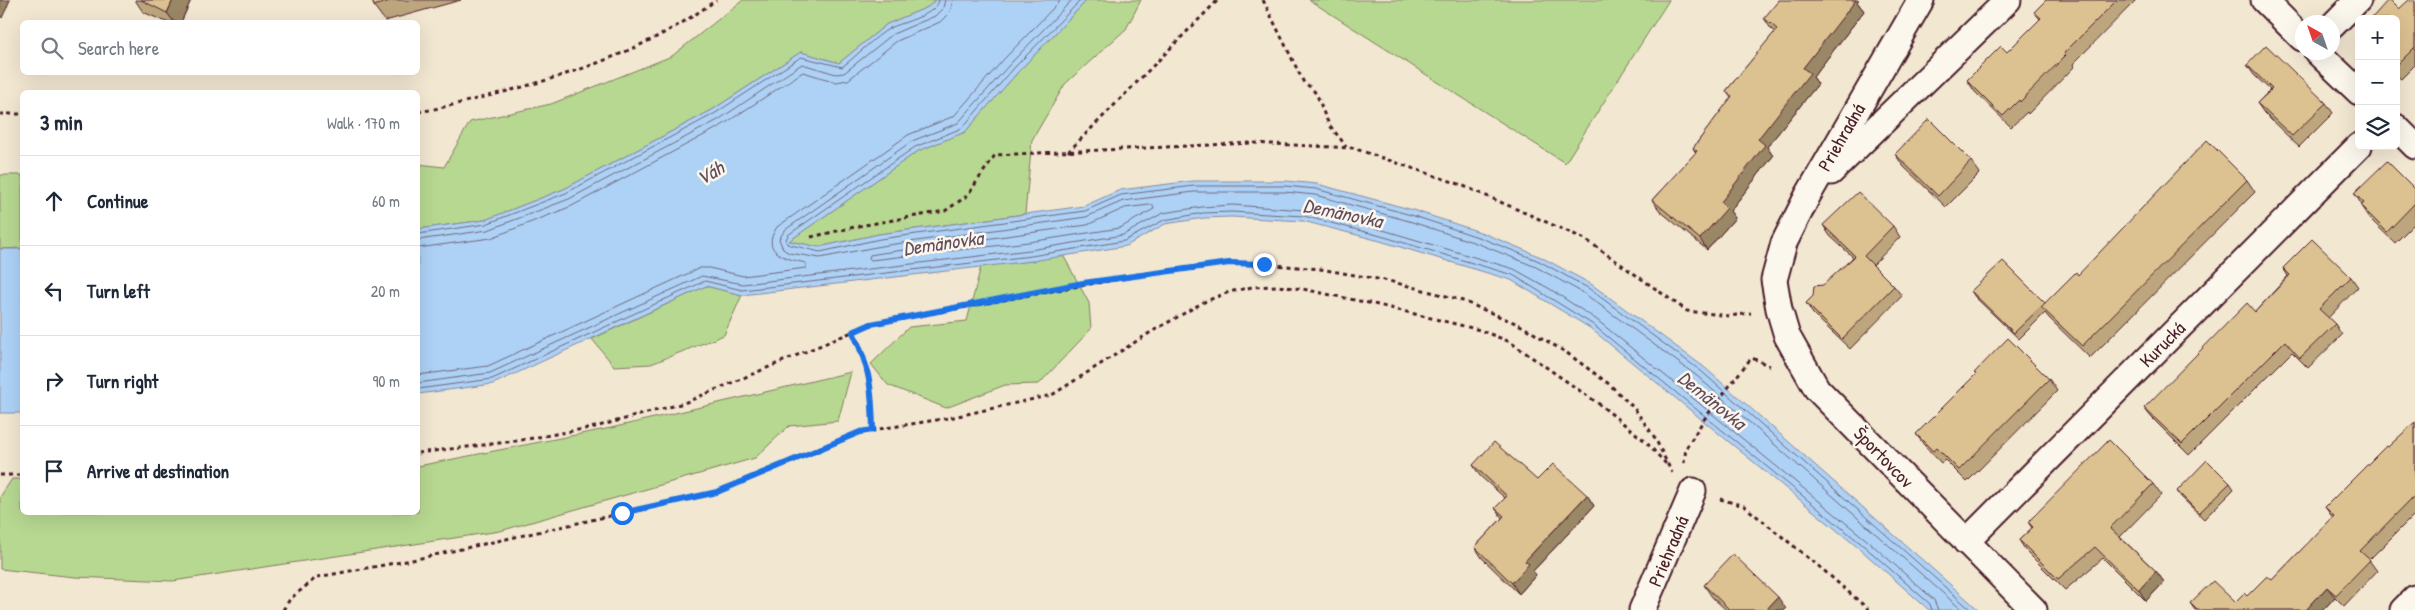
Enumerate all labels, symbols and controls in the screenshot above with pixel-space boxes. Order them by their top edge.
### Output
north arrow [2295,15,2340,60]
map controls [2355,15,2400,150]
button: + [2355,15,2400,60]
search box [20,20,420,75]
icon: search [38,34,66,62]
text: Search here [78,35,159,61]
button: − [2355,60,2400,105]
street label: Priehradná [1811,98,1871,176]
button: layers [2355,105,2400,150]
text: 3 min [40,108,83,137]
text: Walk · 170 m [327,112,400,134]
water label: Váh [691,153,730,191]
icon: ahead [40,187,68,215]
text: Continue [87,188,148,214]
text: 60 m [372,190,400,212]
water label: Demänovka [1301,191,1387,234]
water label: Demänovka [901,223,987,261]
route end [1253,253,1276,276]
icon: left [40,277,68,305]
text: Turn left [87,278,150,304]
text: 20 m [371,280,400,302]
street label: Kurucká [2133,315,2191,373]
water label: Demänovka [1673,364,1754,437]
icon: right [40,367,68,395]
text: Turn right [87,368,158,394]
text: 90 m [372,370,400,392]
street label: Športovcov [1848,421,1920,494]
icon: arrive [40,457,68,485]
text: Arrive at destination [87,458,229,484]
route start [611,502,634,525]
street label: Priehradná [1641,511,1695,590]

